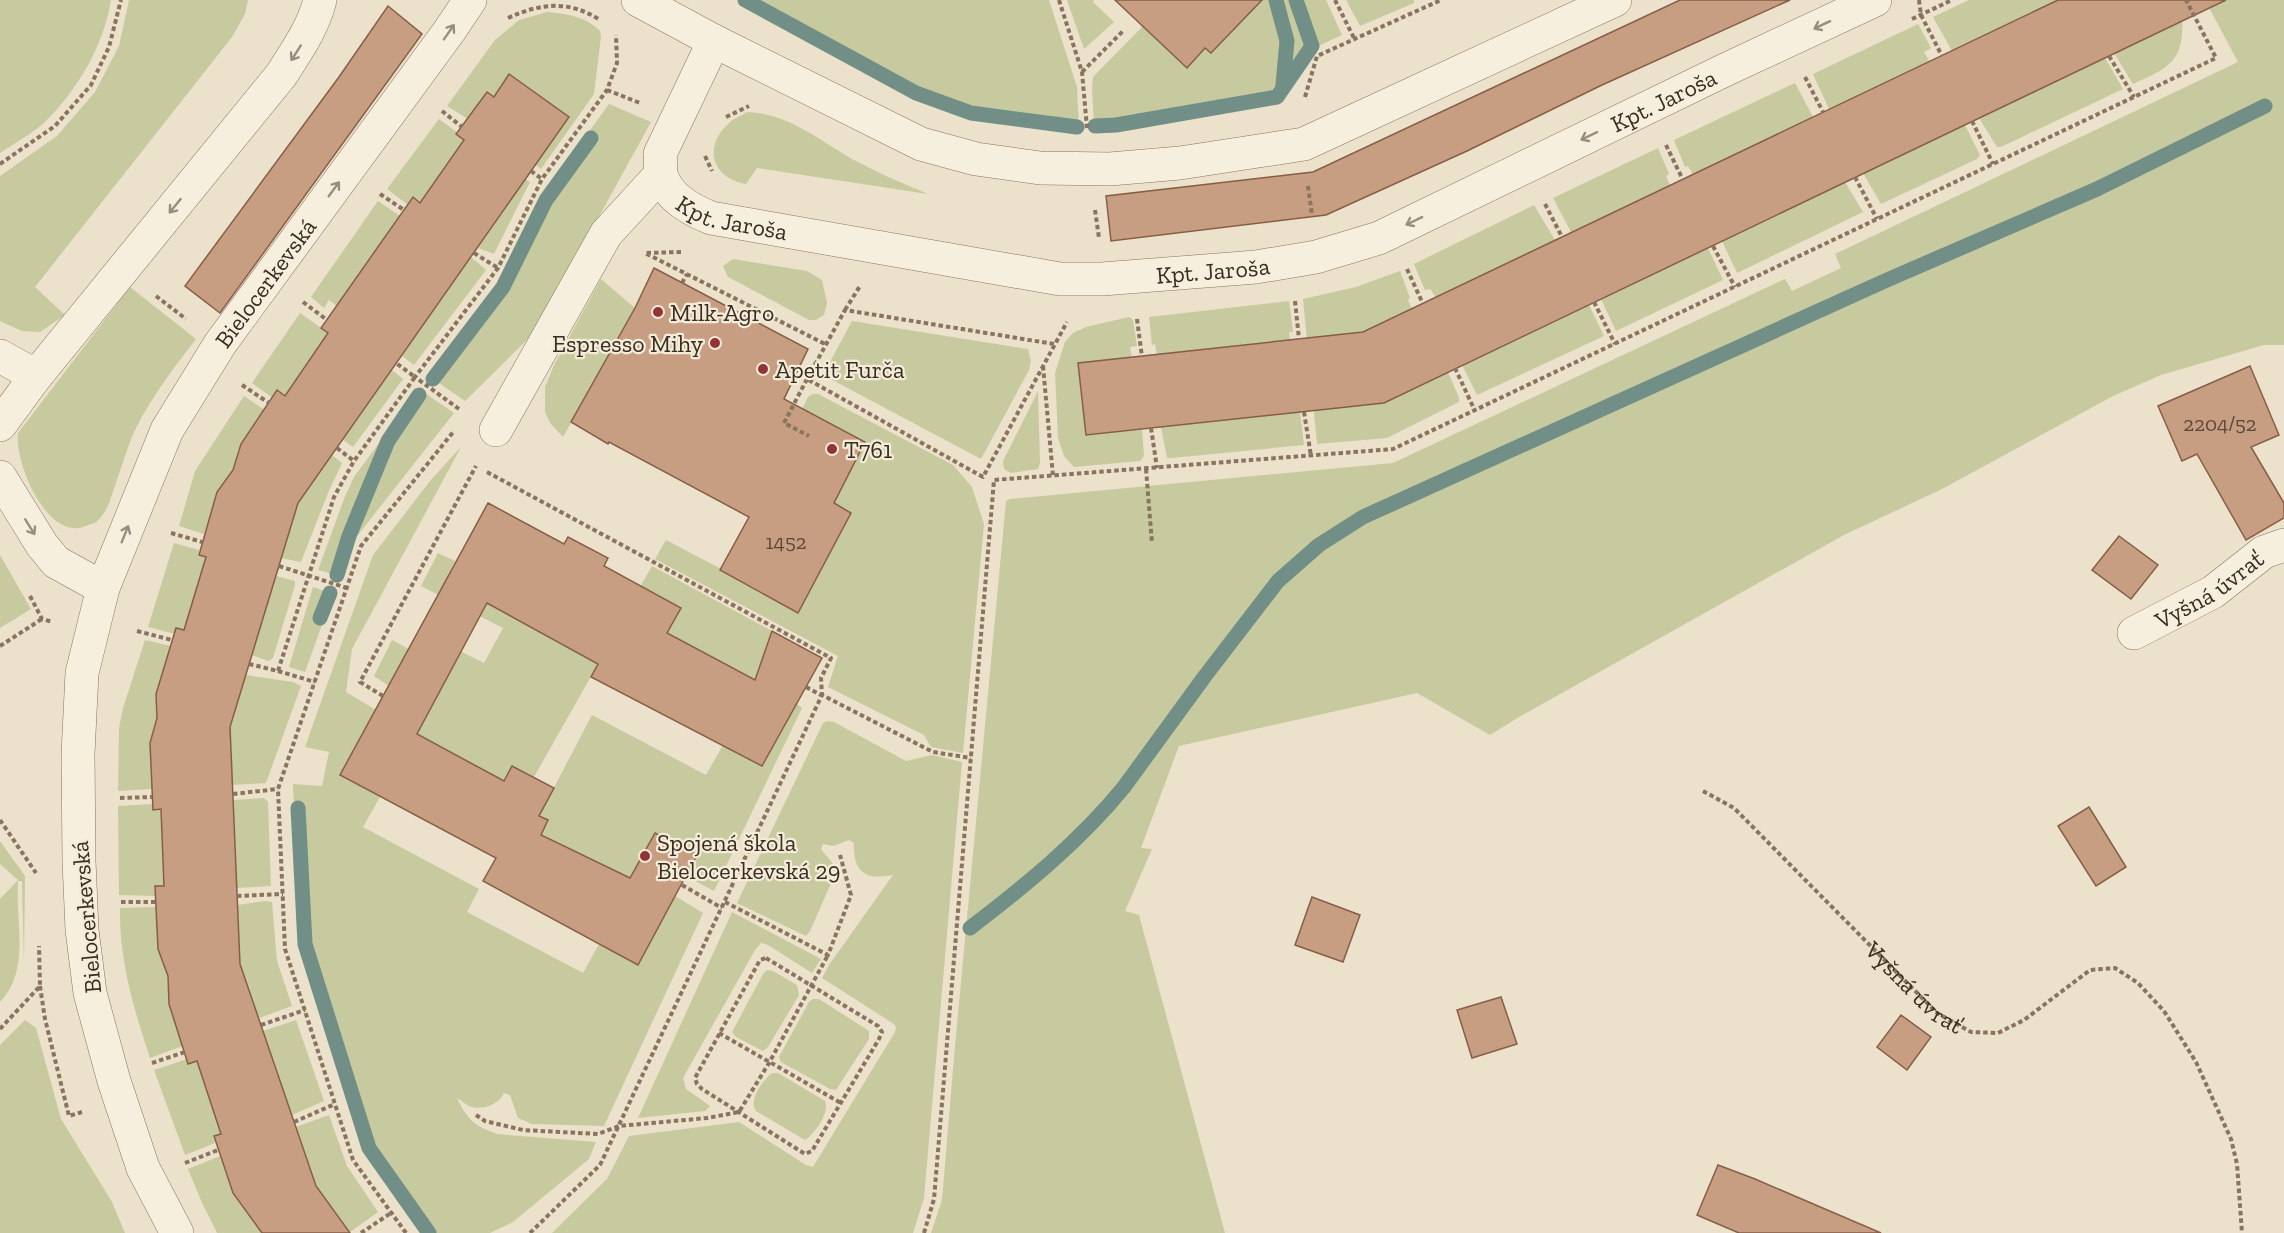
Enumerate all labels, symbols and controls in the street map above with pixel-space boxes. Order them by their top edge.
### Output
one-way arrow [1814,19,1832,31]
one-way arrow [443,24,455,40]
one-way arrow [289,44,301,61]
street label: Kpt. Jaroša [1606,62,1721,138]
one-way arrow [1581,130,1599,142]
one-way arrow [327,182,340,198]
street label: Kpt. Jaroša [671,189,790,246]
one-way arrow [168,197,181,213]
street label: Bielocerkevská [208,212,322,353]
one-way arrow [1405,215,1423,227]
street label: Kpt. Jaroša [1155,250,1272,289]
place label: Milk-Agro [670,298,774,327]
marker: Milk-Agro [651,305,665,319]
place label: Espresso Mihy [552,329,704,358]
marker: Espresso Mihy [708,336,722,350]
place label: Apetit Furča [775,355,905,384]
marker: Apetit Furča [756,362,770,376]
house number: 2204/52 [2183,411,2257,436]
place label: T761 [844,435,892,464]
marker: T761 [825,442,839,456]
one-way arrow [24,519,37,536]
one-way arrow [120,525,131,544]
house number: 1452 [766,529,806,554]
street label: Vyšná úvrať [2149,544,2269,635]
place label: Spojená škola Bielocerkevská 29 [657,828,840,885]
street label: Bielocerkevská [65,839,107,994]
marker: Spojená škola Bielocerkevská 29 [638,849,652,863]
street label: Vyšná úvrať [1859,934,1969,1039]

